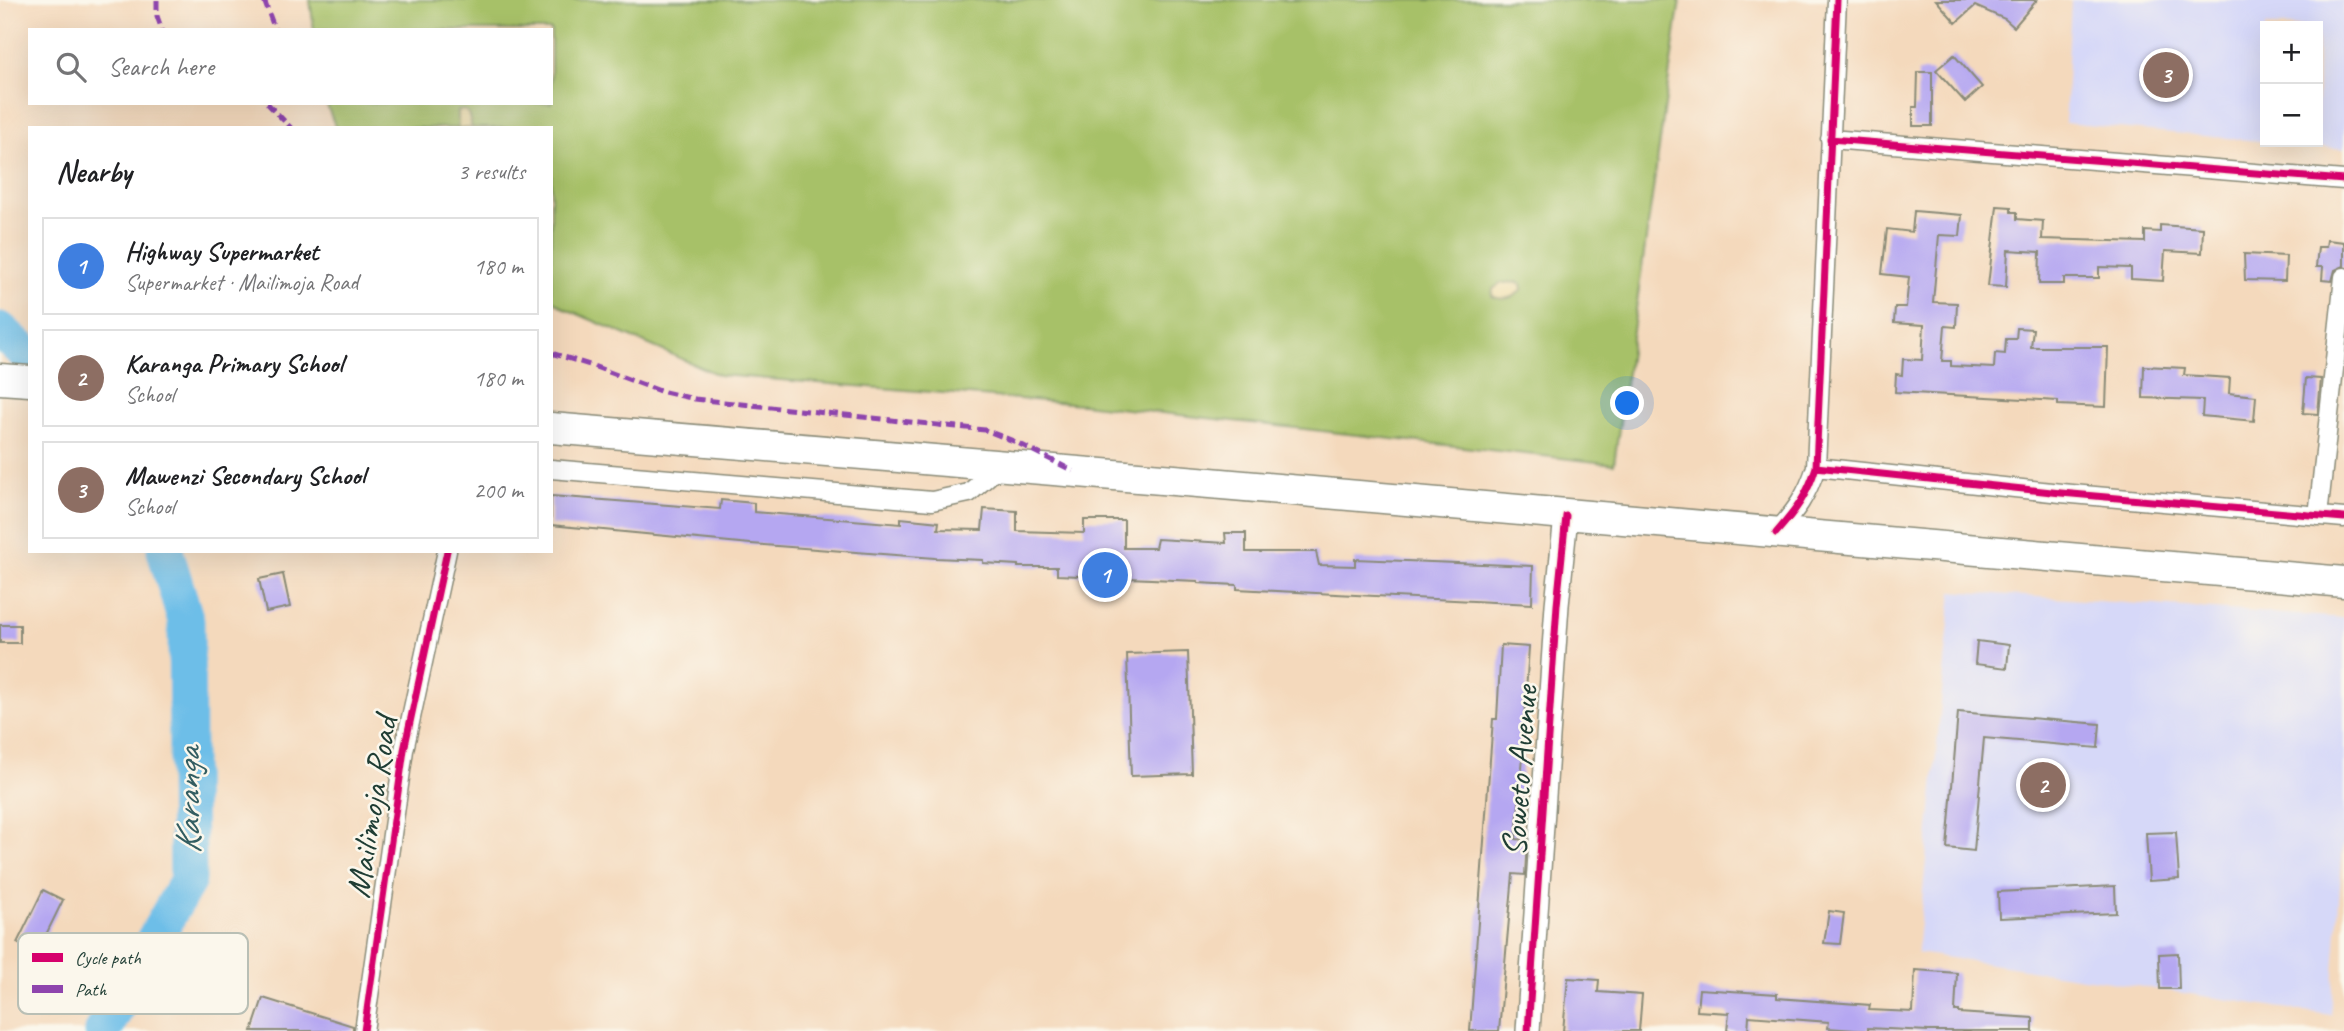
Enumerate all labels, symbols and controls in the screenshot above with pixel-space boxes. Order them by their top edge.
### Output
map controls [2260,21,2323,147]
button: + [2260,21,2323,84]
search box [28,28,553,105]
icon: search [52,48,90,86]
pin: 3 [2143,49,2189,101]
text: Search here [108,50,214,83]
button: − [2260,84,2323,147]
text: Nearby [56,153,132,191]
text: 3 results [458,157,525,186]
text: Highway Supermarket [125,235,318,268]
text: 1 [76,252,86,281]
text: 180 m [474,252,523,281]
text: Supermarket · Mailimoja Road [125,268,358,297]
text: Karanga Primary School [125,347,343,380]
text: 2 [76,364,86,393]
text: 180 m [474,364,523,393]
text: School [125,380,174,409]
your location [1610,386,1644,420]
text: Mawenzi Secondary School [125,459,365,492]
text: 3 [76,476,86,505]
text: 200 m [474,476,523,505]
text: School [125,492,174,521]
pin: 1 [1082,549,1128,601]
street label: Soweto Avenue [1491,681,1548,858]
street label: Mailimoja Road [335,708,409,901]
water label: Karanga [164,744,211,854]
pin: 2 [2020,759,2066,811]
legend [18,933,248,1014]
text: Cycle path [75,946,141,970]
text: Path [75,978,108,1002]

